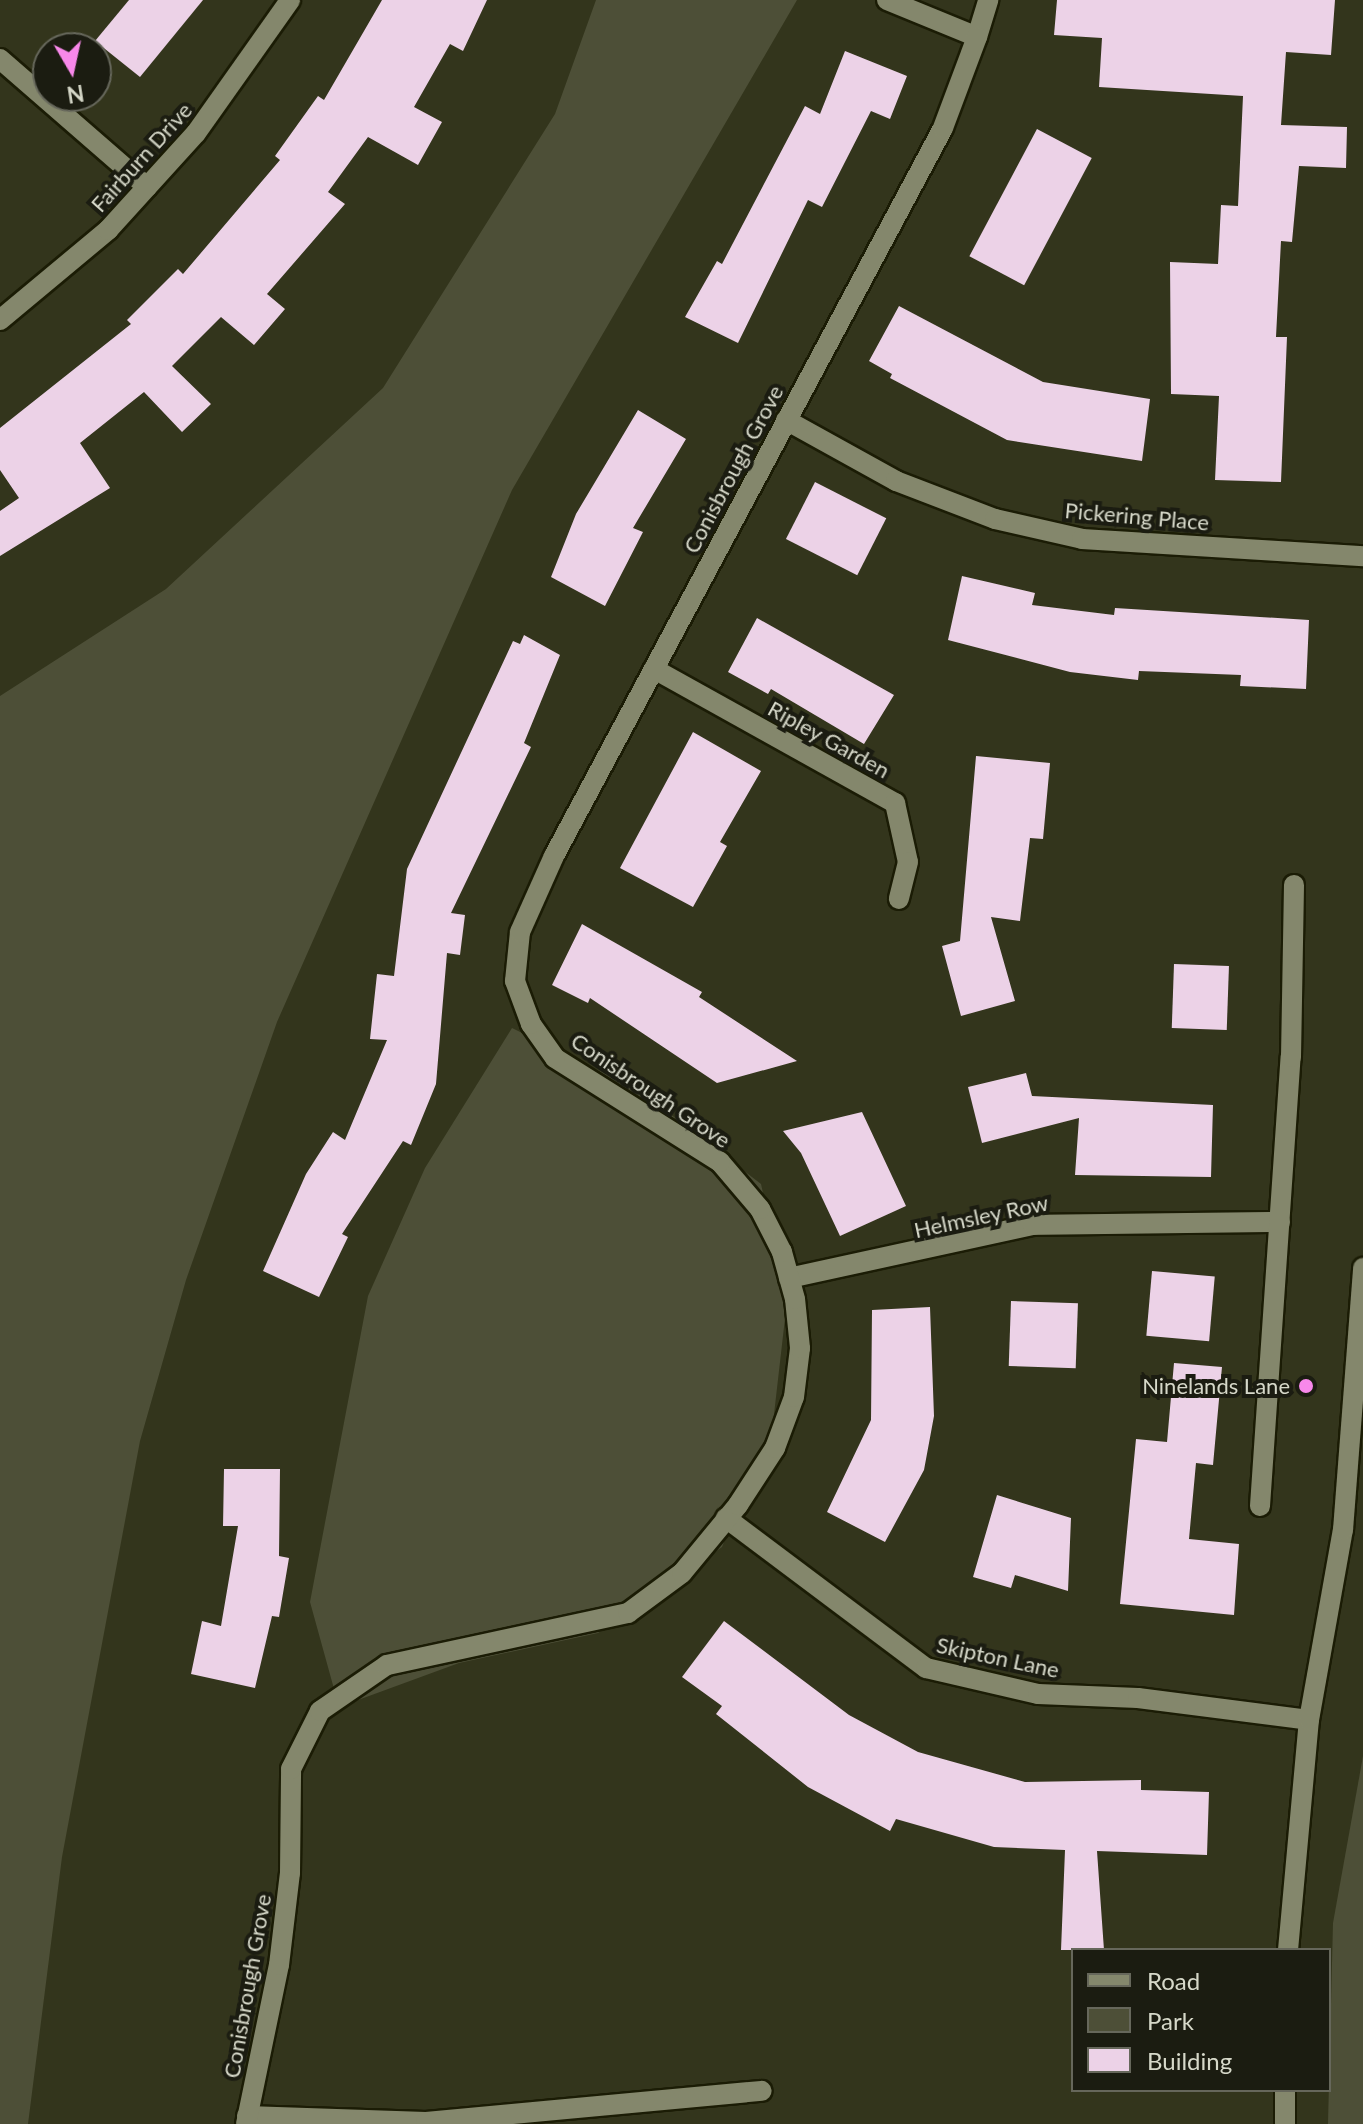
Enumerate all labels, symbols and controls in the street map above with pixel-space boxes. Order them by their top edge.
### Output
north arrow [32,32,112,112]
text: N [65,80,86,109]
street label: Fairburn Drive [85,97,197,217]
street label: Conisbrough Grove [678,381,788,557]
street label: Pickering Place [1064,497,1210,535]
street label: Ripley Garden [763,695,895,783]
street label: Conisbrough Grove [566,1027,736,1153]
street label: Helmsley Row [911,1189,1051,1243]
place label: Ninelands Lane [1142,1373,1290,1399]
marker: Ninelands Lane [1297,1377,1315,1395]
street label: Skipton Lane [934,1631,1062,1683]
street label: Conisbrough Grove [218,1892,276,2080]
legend [1071,1948,1331,2092]
text: Road [1147,1966,1200,1995]
text: Park [1147,2006,1194,2035]
text: Building [1147,2046,1232,2075]

